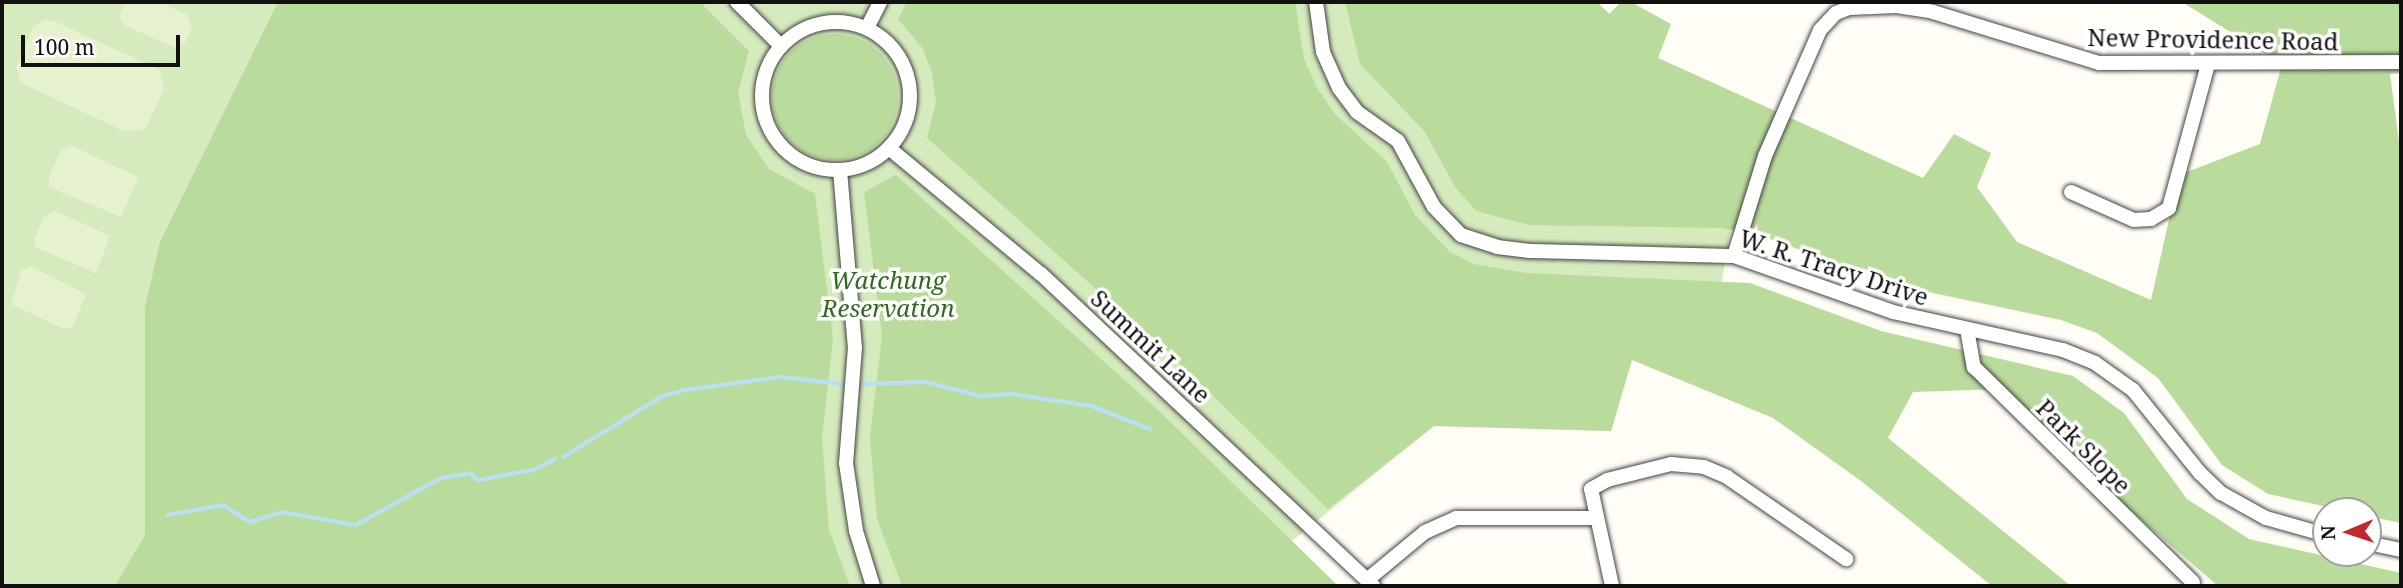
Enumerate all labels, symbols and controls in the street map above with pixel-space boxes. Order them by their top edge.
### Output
scale bar [24,21,184,65]
street label: New Providence Road [2087,22,2339,56]
text: 100 m [34,33,95,61]
street label: W. R. Tracy Drive [1736,223,1932,311]
park label: Watchung Reservation [821,266,955,322]
street label: Summit Lane [1085,283,1217,409]
street label: Park Slope [2031,393,2137,499]
north arrow [2312,497,2382,567]
text: N [2315,525,2341,541]

